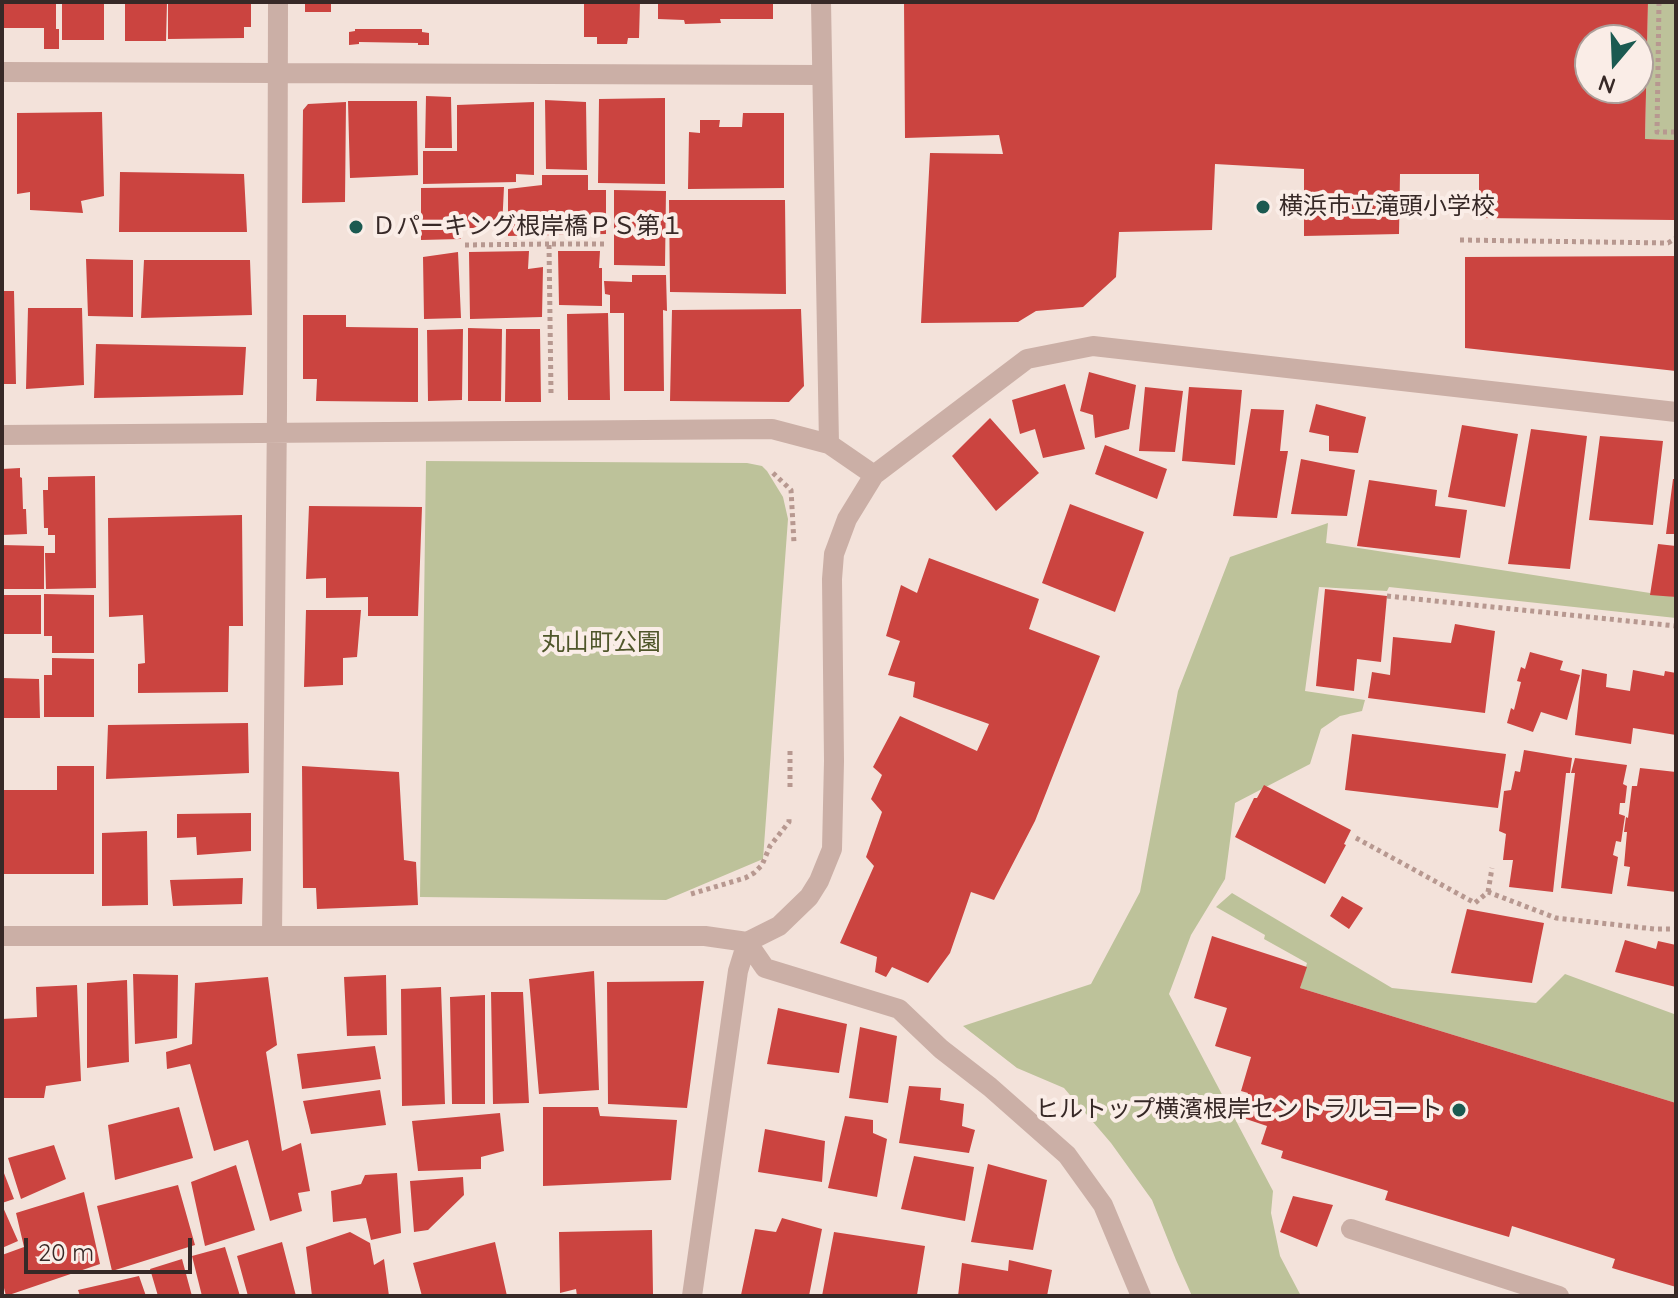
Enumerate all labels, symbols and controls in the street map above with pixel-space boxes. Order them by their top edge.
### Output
north arrow [1574,24,1654,104]
text: N [1595,69,1619,101]
place label: 横浜市立滝頭小学校 [1279,193,1495,221]
marker: 横浜市立滝頭小学校 [1254,198,1272,216]
place label: Ｄパーキング根岸橋ＰＳ第１ [372,213,684,241]
marker: Ｄパーキング根岸橋ＰＳ第１ [347,218,365,236]
park label: 丸山町公園 [541,629,661,657]
place label: ヒルトップ横濱根岸セントラルコート [1035,1096,1443,1124]
marker: ヒルトップ横濱根岸セントラルコート [1450,1101,1468,1119]
scale bar [28,1222,196,1272]
text: 20 m [38,1237,94,1267]

